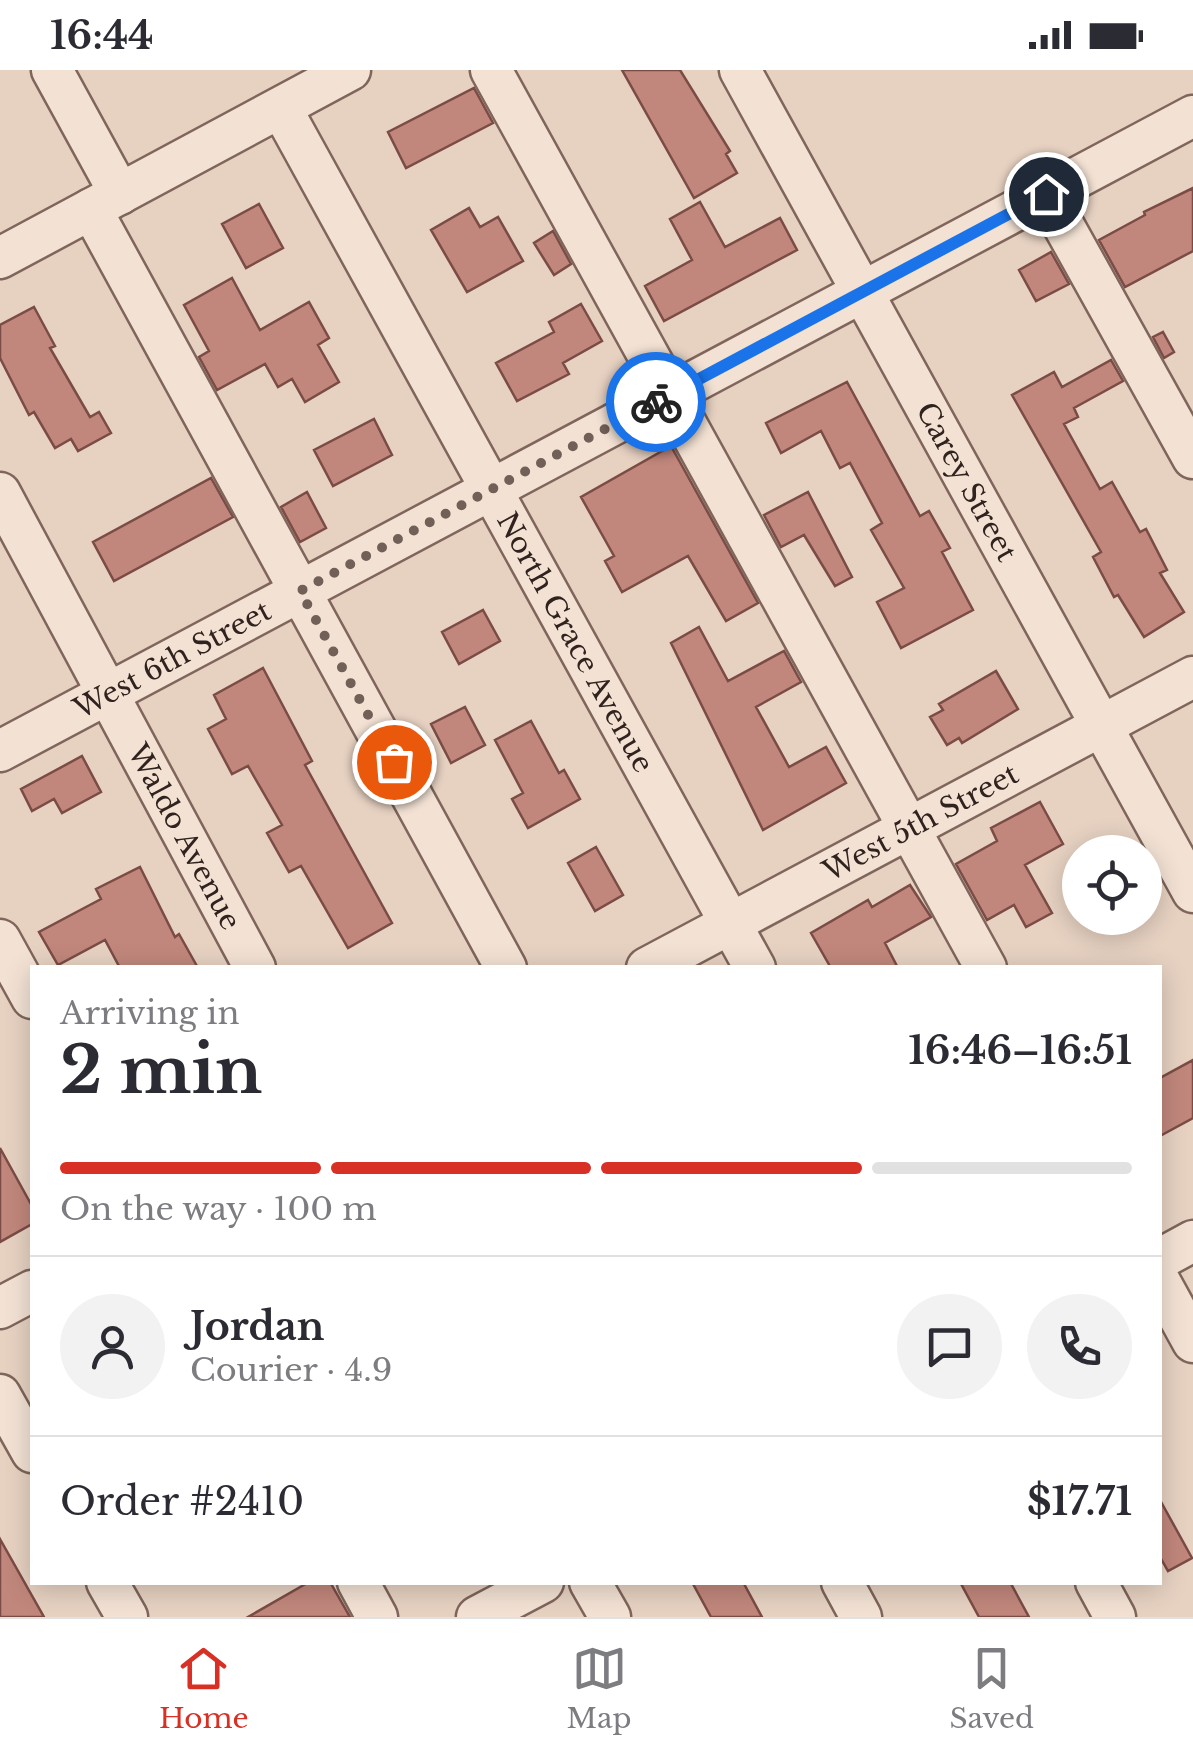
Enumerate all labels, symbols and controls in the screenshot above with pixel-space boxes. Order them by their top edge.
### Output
text: 16:44 [50,12,153,59]
pin [1004,152,1089,237]
icon: home [1019,167,1074,222]
courier [606,352,706,452]
icon: bike [629,375,684,430]
street label: Carey Street [909,396,1024,568]
street label: North Grace Avenue [489,506,661,779]
street label: West 6th Street [67,593,277,727]
pin [352,720,437,805]
icon: bag [367,735,422,790]
street label: Waldo Avenue [119,737,248,936]
street label: West 5th Street [816,756,1025,889]
map controls [1062,835,1162,935]
button: locate [1062,835,1162,935]
text: Arriving in [60,993,239,1033]
text: 16:46–16:51 [908,1027,1132,1074]
text: 2 min [60,1030,262,1111]
text: On the way · 100 m [60,1189,377,1229]
button: person [60,1294,165,1399]
button: chat [897,1294,1002,1399]
button: phone [1027,1294,1132,1399]
text: Jordan [190,1303,324,1350]
text: Courier · 4.9 [190,1350,392,1390]
text: Order #2410 [60,1478,304,1525]
text: $17.71 [1027,1478,1132,1525]
tab: Home [159,1641,249,1736]
tab: Map [567,1641,632,1736]
tab: Saved [950,1641,1034,1736]

